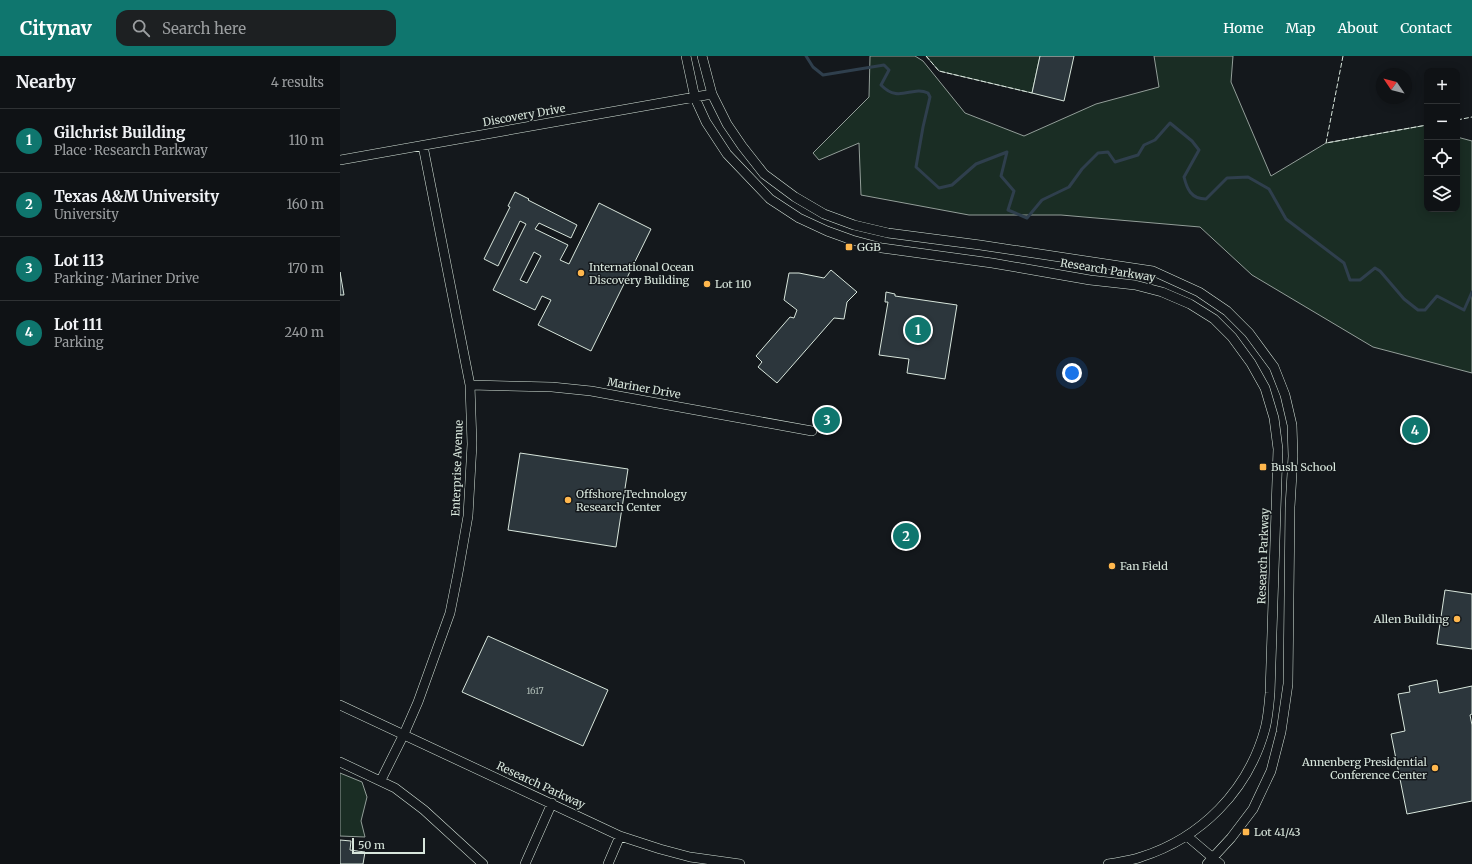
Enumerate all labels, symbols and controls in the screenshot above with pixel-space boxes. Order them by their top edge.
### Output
search box [116,10,396,46]
text: Citynav [20,16,92,40]
icon: search [130,17,152,39]
text: Search here [162,19,246,38]
text: Home [1223,19,1264,37]
text: Map [1286,19,1315,37]
text: About [1337,19,1378,37]
text: Contact [1400,19,1452,37]
north arrow [1376,68,1412,104]
map controls [1424,68,1460,212]
button: + [1424,68,1460,104]
text: Nearby [16,71,76,93]
text: 4 results [271,74,324,91]
street label: Discovery Drive [482,101,567,129]
button: − [1424,104,1460,140]
text: Gilchrist Building [54,123,185,142]
text: 1 [26,132,32,149]
text: 110 m [289,132,324,149]
button: locate [1424,140,1460,176]
text: Place · Research Parkway [54,142,208,159]
button: layers [1424,176,1460,212]
text: Texas A&M University [54,187,219,206]
text: 2 [25,196,33,213]
text: 160 m [286,196,324,213]
text: University [54,206,119,223]
place label: GGB [857,240,881,254]
marker: GGB [844,242,854,252]
text: Lot 113 [54,251,104,270]
street label: Research Parkway [1059,256,1157,285]
text: 3 [25,260,33,277]
text: 170 m [287,260,324,277]
place label: International Ocean Discovery Building [589,260,695,287]
marker: International Ocean Discovery Building [576,268,586,278]
text: Parking · Mariner Drive [54,270,199,287]
place label: Lot 110 [715,277,751,291]
marker: Lot 110 [702,279,712,289]
text: Lot 111 [54,315,102,334]
pin: 1 [905,315,931,345]
text: 4 [25,324,33,341]
text: 240 m [284,324,324,341]
text: Parking [54,334,104,351]
your location [1062,363,1082,383]
street label: Mariner Drive [606,375,682,401]
pin: 3 [814,405,840,435]
pin: 4 [1402,415,1428,445]
street label: Enterprise Avenue [448,419,466,516]
place label: Bush School [1271,460,1337,474]
marker: Bush School [1258,462,1268,472]
place label: Offshore Technology Research Center [576,487,687,514]
marker: Offshore Technology Research Center [563,495,573,505]
street label: Research Parkway [1254,507,1272,604]
pin: 2 [893,521,919,551]
place label: Fan Field [1120,559,1168,573]
marker: Fan Field [1107,561,1117,571]
place label: Allen Building [1372,612,1449,626]
marker: Allen Building [1452,614,1462,624]
house number: 1617 [526,685,544,696]
place label: Annenberg Presidential Conference Center [1301,755,1428,782]
street label: Research Parkway [494,758,588,812]
marker: Annenberg Presidential Conference Center [1430,763,1440,773]
place label: Lot 41/43 [1254,825,1301,839]
marker: Lot 41/43 [1241,827,1251,837]
scale bar [352,836,425,855]
text: 50 m [358,838,385,852]

